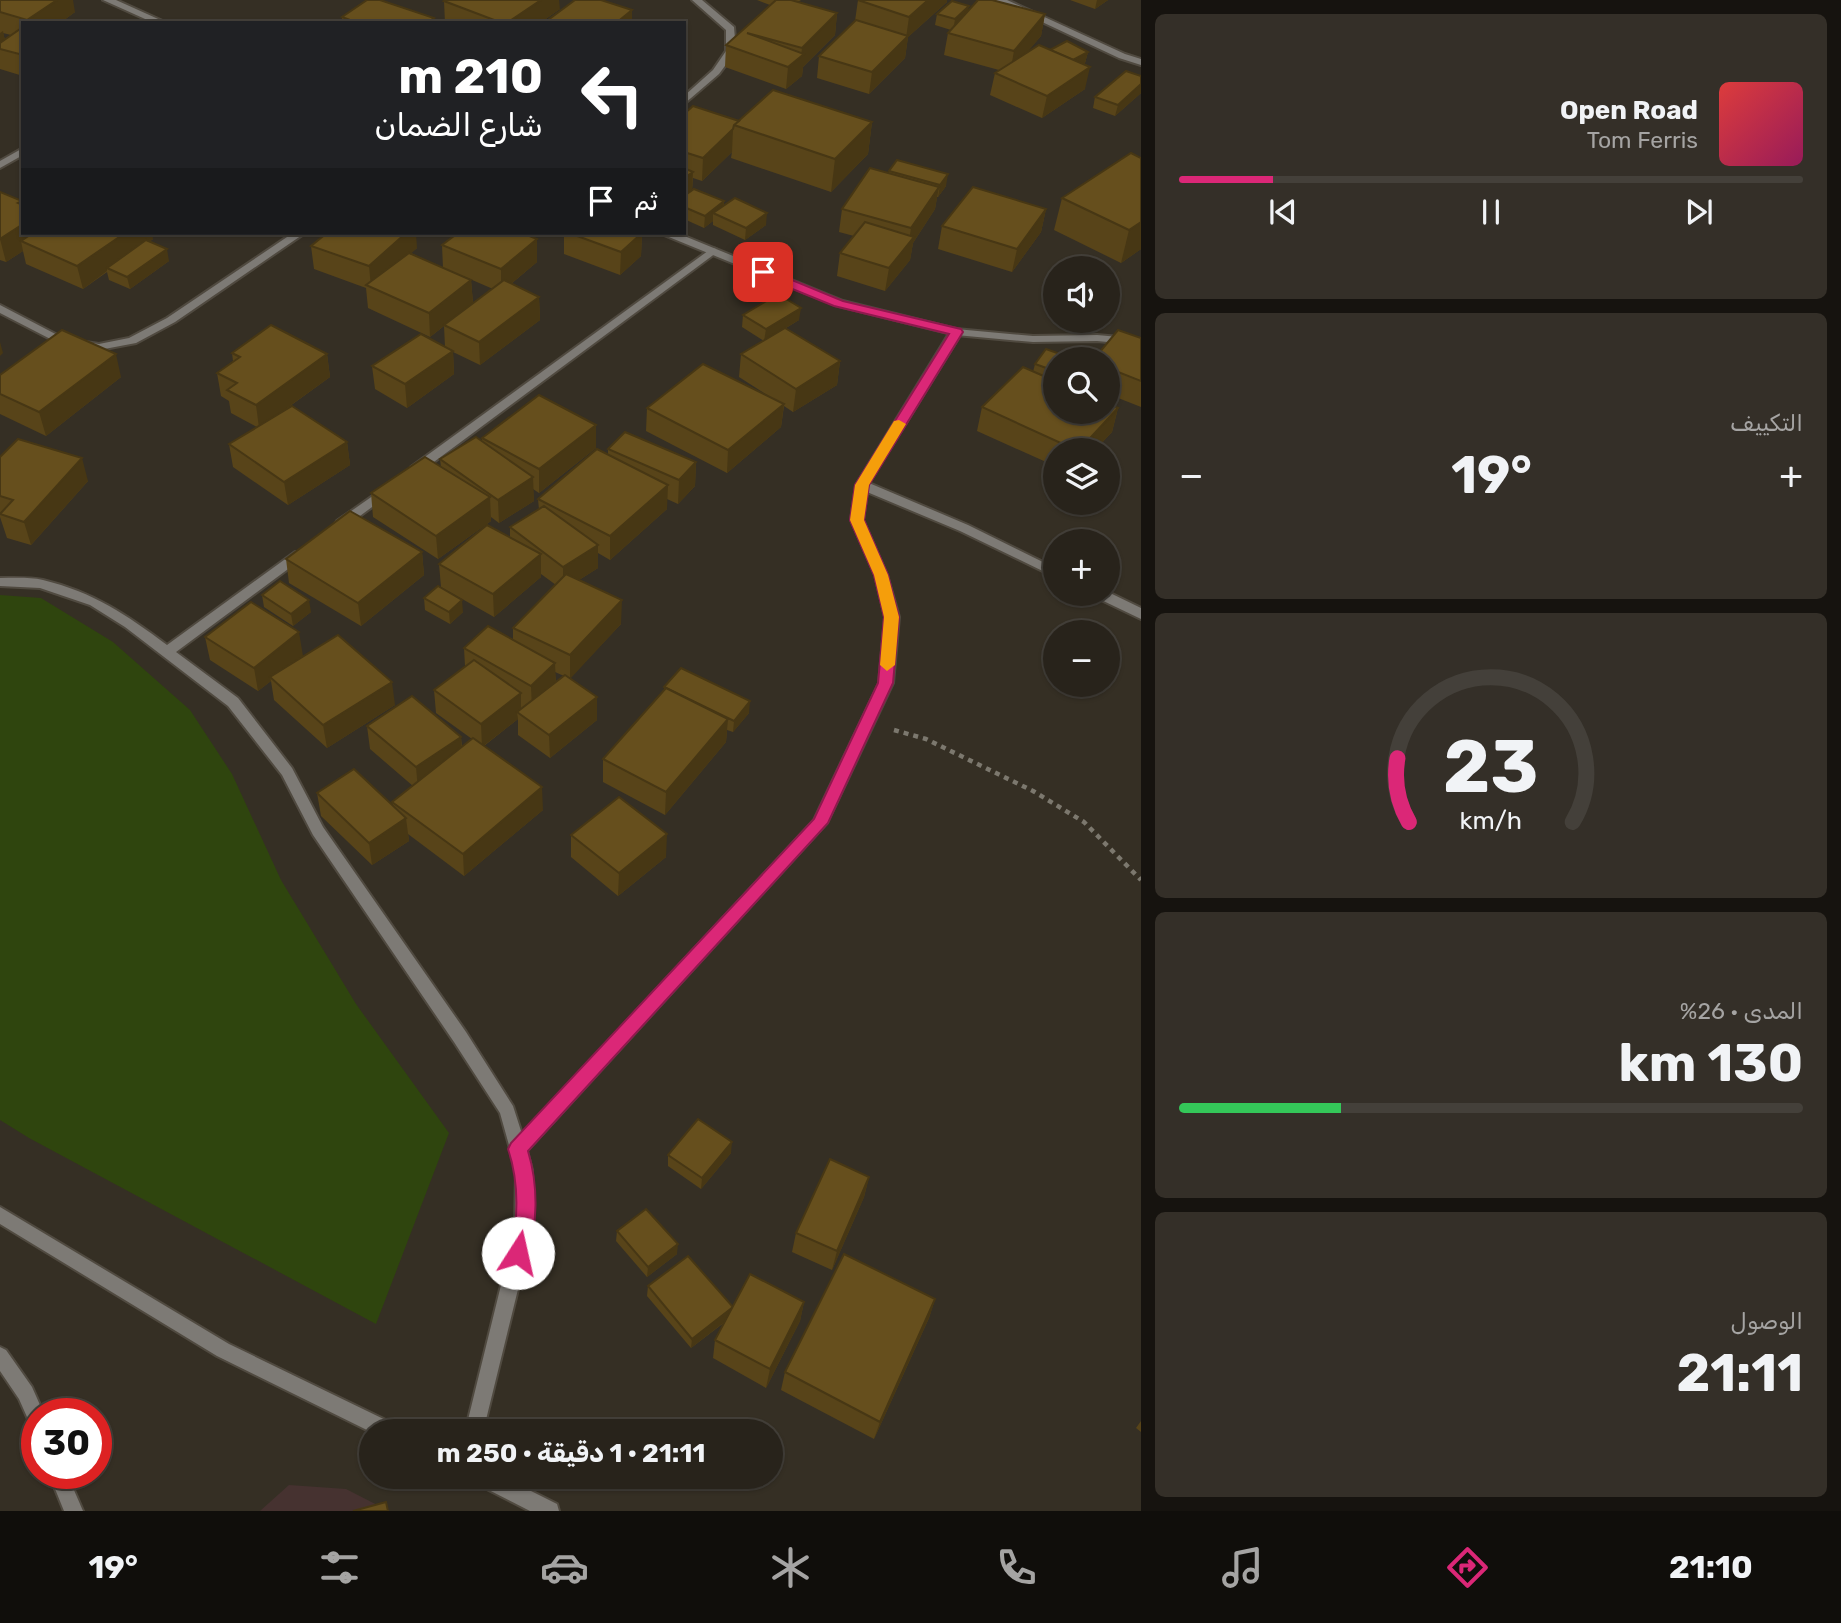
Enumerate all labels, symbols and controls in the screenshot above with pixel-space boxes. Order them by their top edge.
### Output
text: 210 m [398,47,543,105]
icon: left [567,49,658,140]
text: Open Road [1560,95,1698,126]
text: شارع الضمان [375,106,543,144]
text: Tom Ferris [1587,126,1698,154]
icon: arrive [582,182,620,220]
text: ثم [634,186,658,217]
icon: previous [1264,193,1302,231]
icon: pause [1472,193,1510,231]
icon: next [1680,193,1718,231]
pin [733,242,793,302]
icon: arrive [744,253,782,291]
map controls [1043,256,1120,697]
button: sound [1043,256,1120,333]
button: search [1043,347,1120,424]
text: التكييف [1730,409,1803,437]
button: layers [1043,438,1120,515]
text: 19° [1451,444,1532,506]
text: − [1179,452,1204,498]
text: + [1779,452,1803,498]
button: + [1043,529,1120,606]
button: − [1043,620,1120,697]
text: 23 [1443,724,1539,810]
text: km/h [1460,805,1522,834]
text: المدى · 26% [1680,997,1803,1025]
text: 130 km [1618,1032,1803,1094]
position arrow [481,1216,555,1290]
text: الوصول [1731,1307,1803,1335]
text: 21:11 [1676,1342,1803,1404]
speed limit sign: 30 [21,1398,112,1489]
text: 21:11 · 1 دقيقة · 250 m [437,1438,705,1469]
icon: filters [315,1543,364,1592]
icon: car [540,1543,589,1592]
icon: climate [766,1543,815,1592]
icon: phone [992,1543,1041,1592]
icon: music [1218,1543,1267,1592]
icon: directions [1443,1543,1492,1592]
text: 19° [88,1548,138,1586]
text: 21:10 [1669,1548,1753,1586]

